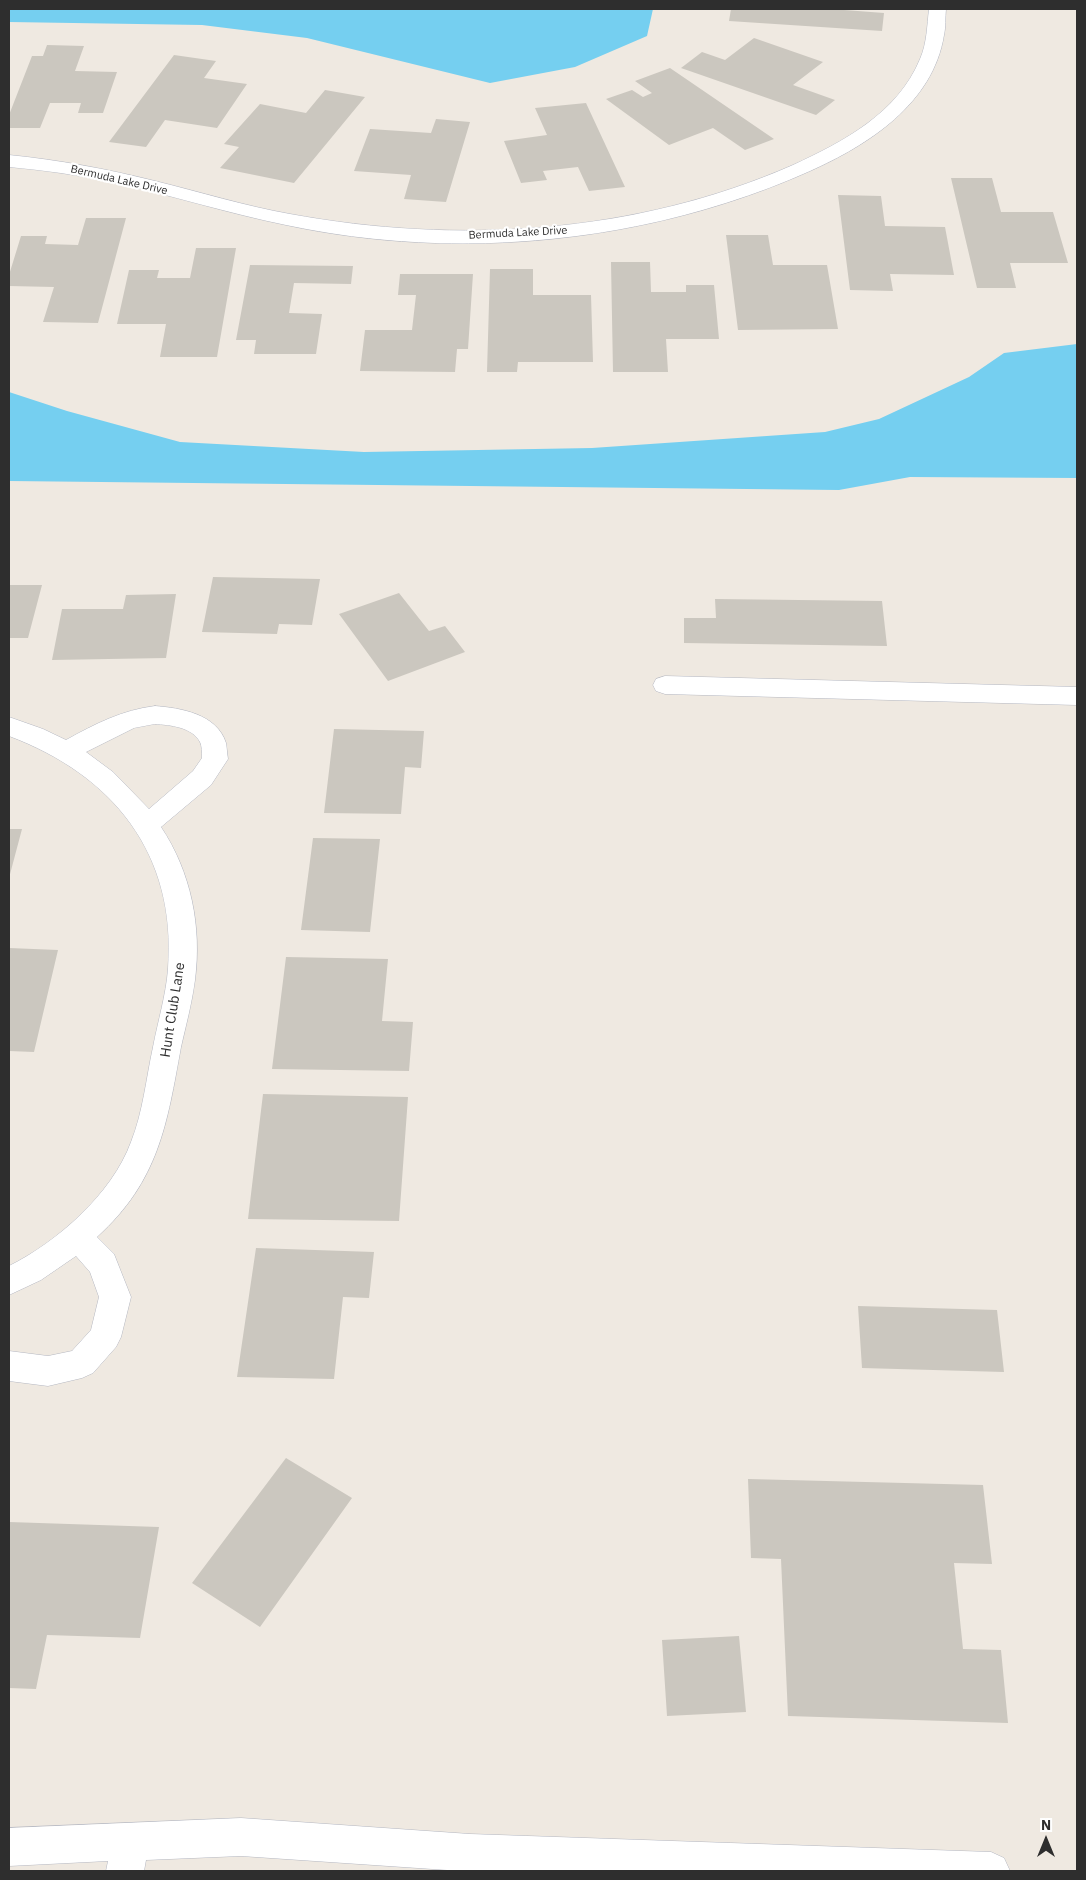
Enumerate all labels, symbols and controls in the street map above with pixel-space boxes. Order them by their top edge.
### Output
street label: Bermuda Lake Drive [69,162,169,198]
street label: Bermuda Lake Drive [468,224,568,242]
street label: Hunt Club Lane [157,961,189,1059]
north arrow [1021,1815,1071,1865]
text: N [1041,1816,1051,1834]

